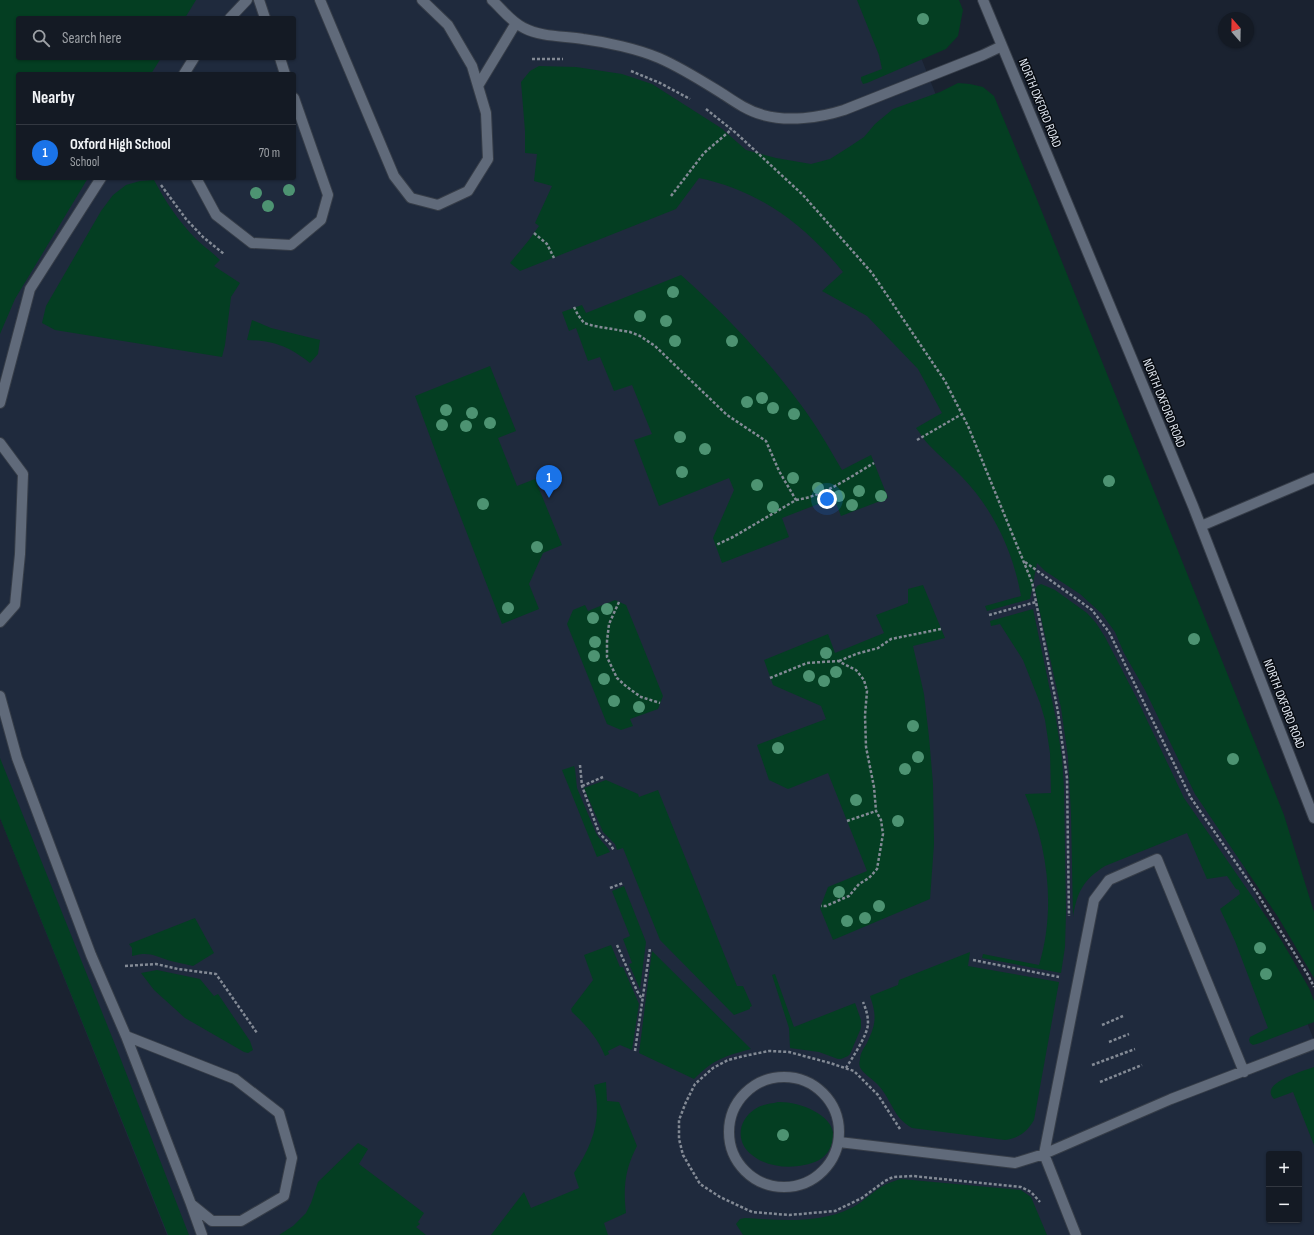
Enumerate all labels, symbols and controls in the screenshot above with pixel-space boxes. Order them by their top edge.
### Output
north arrow [1218,12,1254,48]
search box [16,16,296,60]
icon: search [30,27,52,49]
text: Search here [62,29,122,48]
street label: NORTH OXFORD ROAD [1015,56,1065,150]
text: Nearby [32,88,75,108]
text: Oxford High School [70,135,171,154]
text: 1 [42,145,48,161]
text: 70 m [259,145,280,161]
text: School [70,154,100,170]
street label: NORTH OXFORD ROAD [1139,356,1189,450]
pin: 1 [536,465,562,498]
your location [817,489,837,509]
street label: NORTH OXFORD ROAD [1260,657,1308,751]
map controls [1266,1151,1302,1223]
button: + [1266,1151,1302,1187]
button: − [1266,1187,1302,1223]

